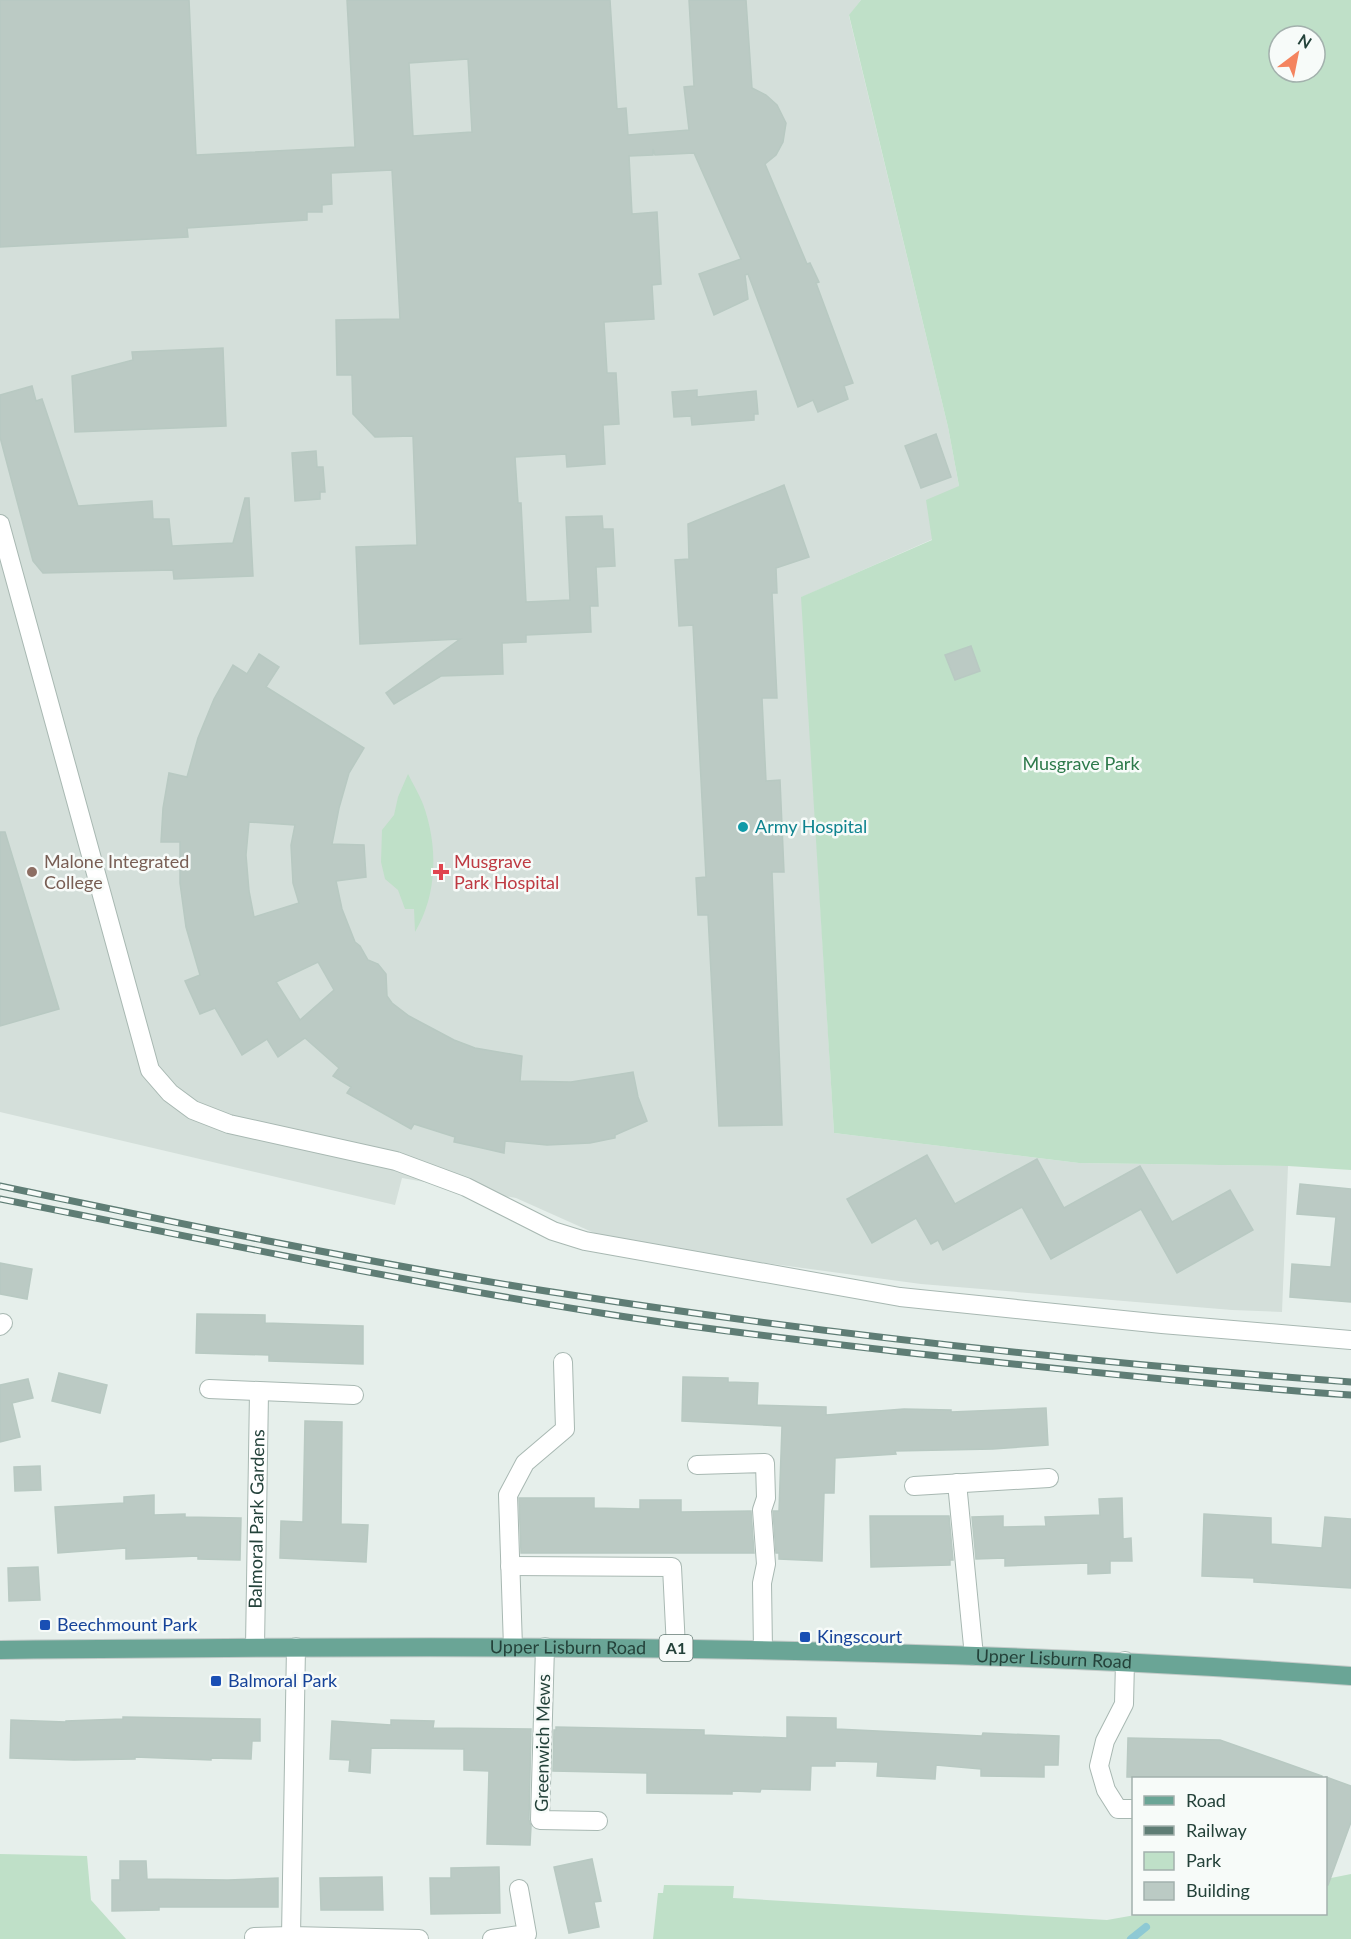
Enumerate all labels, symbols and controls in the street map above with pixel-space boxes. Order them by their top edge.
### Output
north arrow [1267,24,1327,84]
text: N [1295,30,1315,52]
park label: Musgrave Park [1022,752,1140,774]
place label: Army Hospital [755,815,867,837]
marker: Army Hospital [736,820,750,834]
place label: Malone Integrated College [44,850,189,893]
place label: Musgrave Park Hospital [454,850,559,893]
marker: Musgrave Park Hospital [432,863,450,881]
marker: Malone Integrated College [25,865,39,879]
street label: Balmoral Park Gardens [244,1429,268,1609]
place label: Beechmount Park [57,1613,198,1635]
marker: Beechmount Park [38,1618,52,1632]
place label: Kingscourt [817,1625,903,1647]
marker: Kingscourt [798,1630,812,1644]
street label: Upper Lisburn Road [490,1635,646,1658]
road number: A1 [660,1635,692,1661]
street label: Upper Lisburn Road [975,1644,1132,1673]
place label: Balmoral Park [228,1669,338,1691]
marker: Balmoral Park [209,1674,223,1688]
street label: Greenwich Mews [530,1674,554,1812]
legend [1132,1777,1327,1915]
text: Road [1186,1789,1226,1811]
text: Railway [1186,1819,1247,1841]
text: Park [1186,1849,1222,1871]
text: Building [1186,1879,1250,1901]

